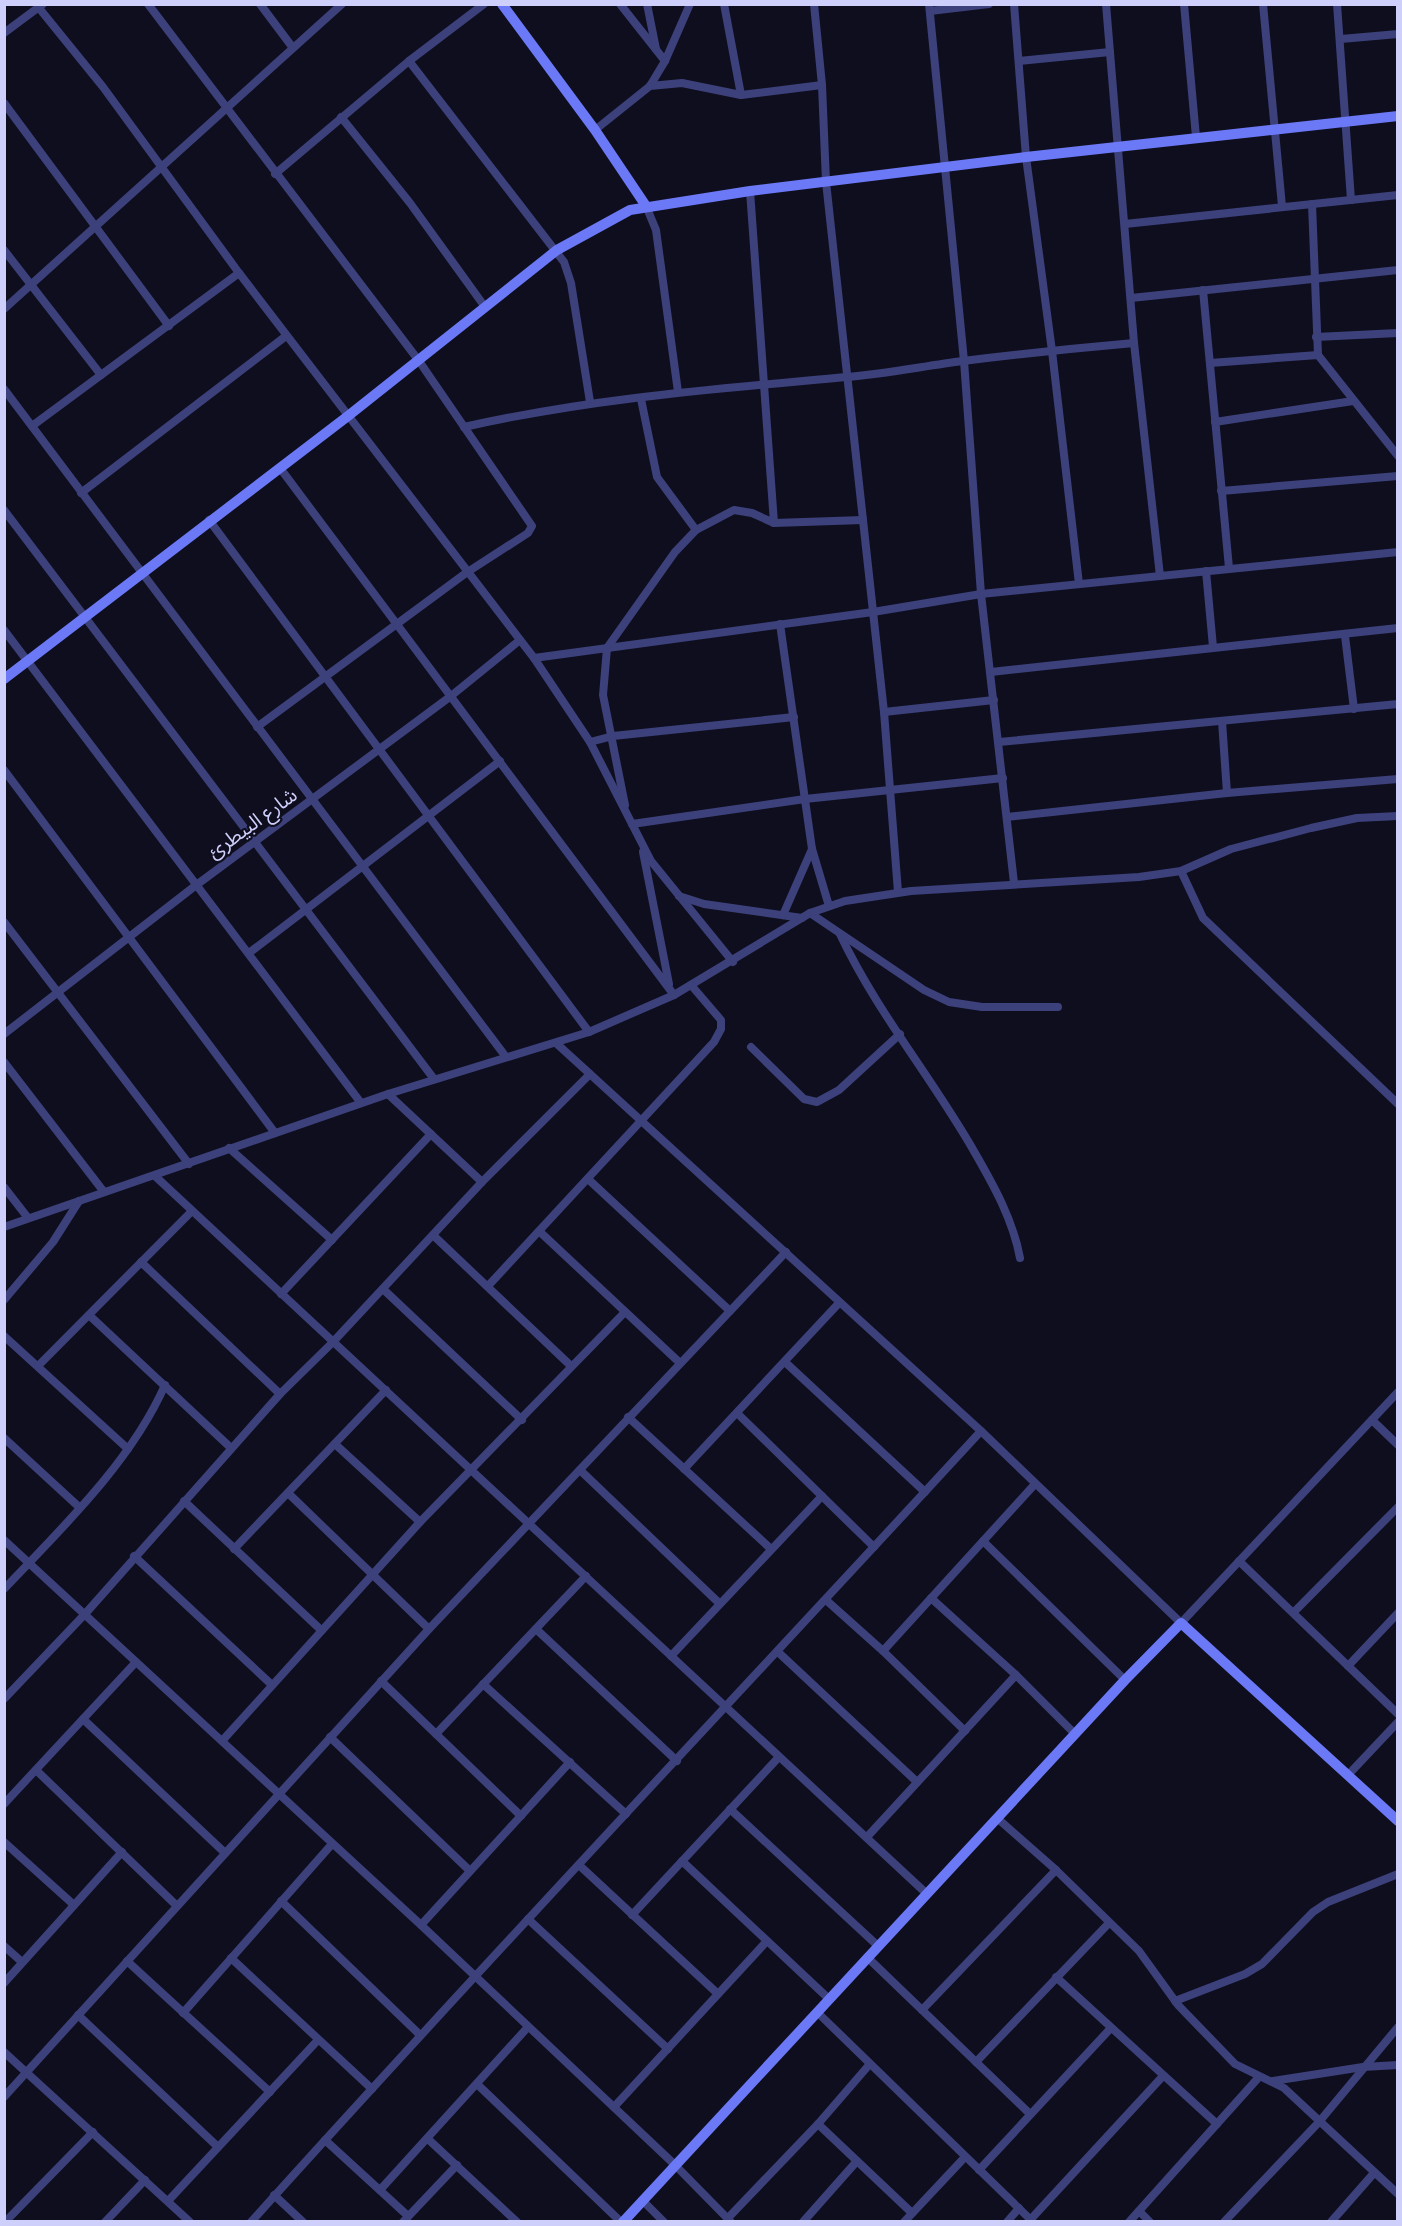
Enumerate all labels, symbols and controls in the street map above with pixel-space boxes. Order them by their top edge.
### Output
street label: شارع البيطرئ [202,782,303,866]

